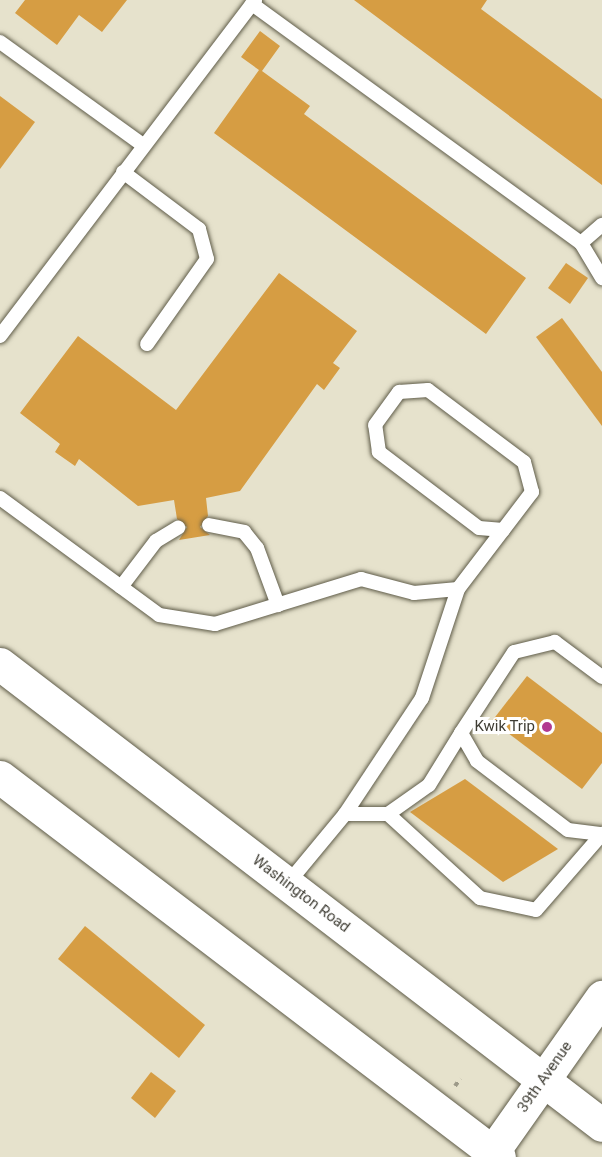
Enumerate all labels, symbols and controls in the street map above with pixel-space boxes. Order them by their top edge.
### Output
place label: Kwik Trip [474,718,535,736]
marker: Kwik Trip [540,720,554,734]
street label: Washington Road [249,852,353,936]
street label: 39th Avenue [514,1038,576,1116]

